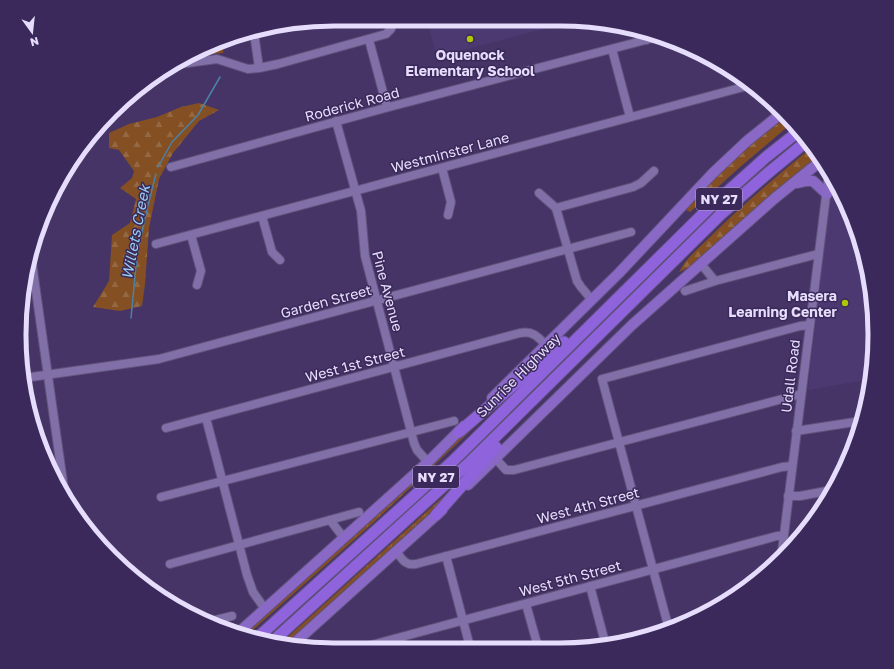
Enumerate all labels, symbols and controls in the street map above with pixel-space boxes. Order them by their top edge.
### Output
north arrow [12,12,52,52]
marker: Oquenock Elementary School [465,34,475,44]
text: N [29,35,40,50]
place label: Oquenock Elementary School [405,46,535,79]
street label: Roderick Road [303,83,401,125]
street label: Westminster Lane [389,128,511,176]
water label: Willets Creek [117,182,153,281]
road number: NY 27 [696,188,742,210]
street label: Pine Avenue [369,249,407,333]
street label: Garden Street [279,281,373,321]
place label: Masera Learning Center [728,287,838,320]
marker: Masera Learning Center [840,298,850,308]
street label: Sunrise Highway [472,329,564,421]
street label: Udall Road [777,338,803,414]
street label: West 1st Street [303,343,407,385]
road number: NY 27 [413,466,459,488]
street label: West 4th Street [535,483,641,527]
street label: West 5th Street [517,556,623,600]

